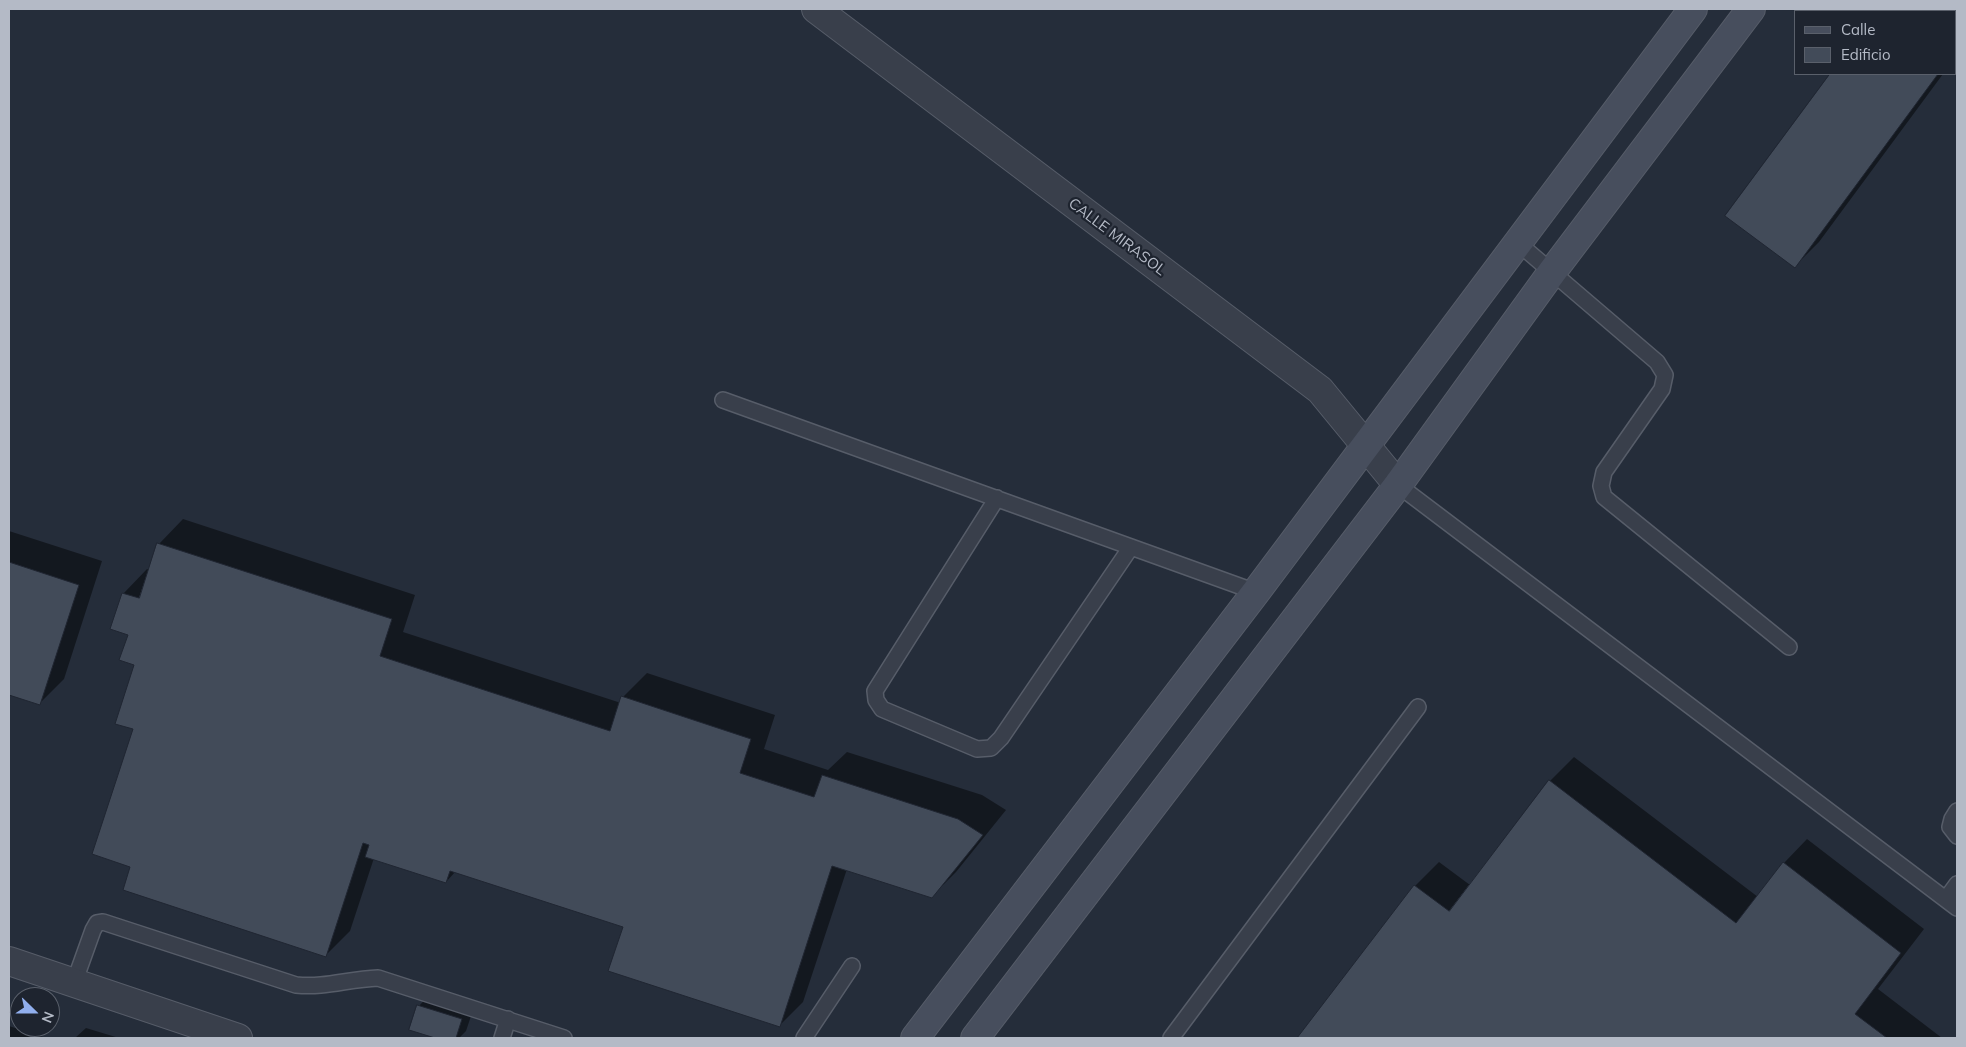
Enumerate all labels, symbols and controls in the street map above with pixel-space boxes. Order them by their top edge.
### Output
legend [1794,10,1956,75]
text: Calle [1841,20,1875,39]
text: Edificio [1841,45,1891,64]
street label: CALLE MIRASOL [1065,195,1169,279]
north arrow [10,987,60,1037]
text: N [38,1009,58,1026]

